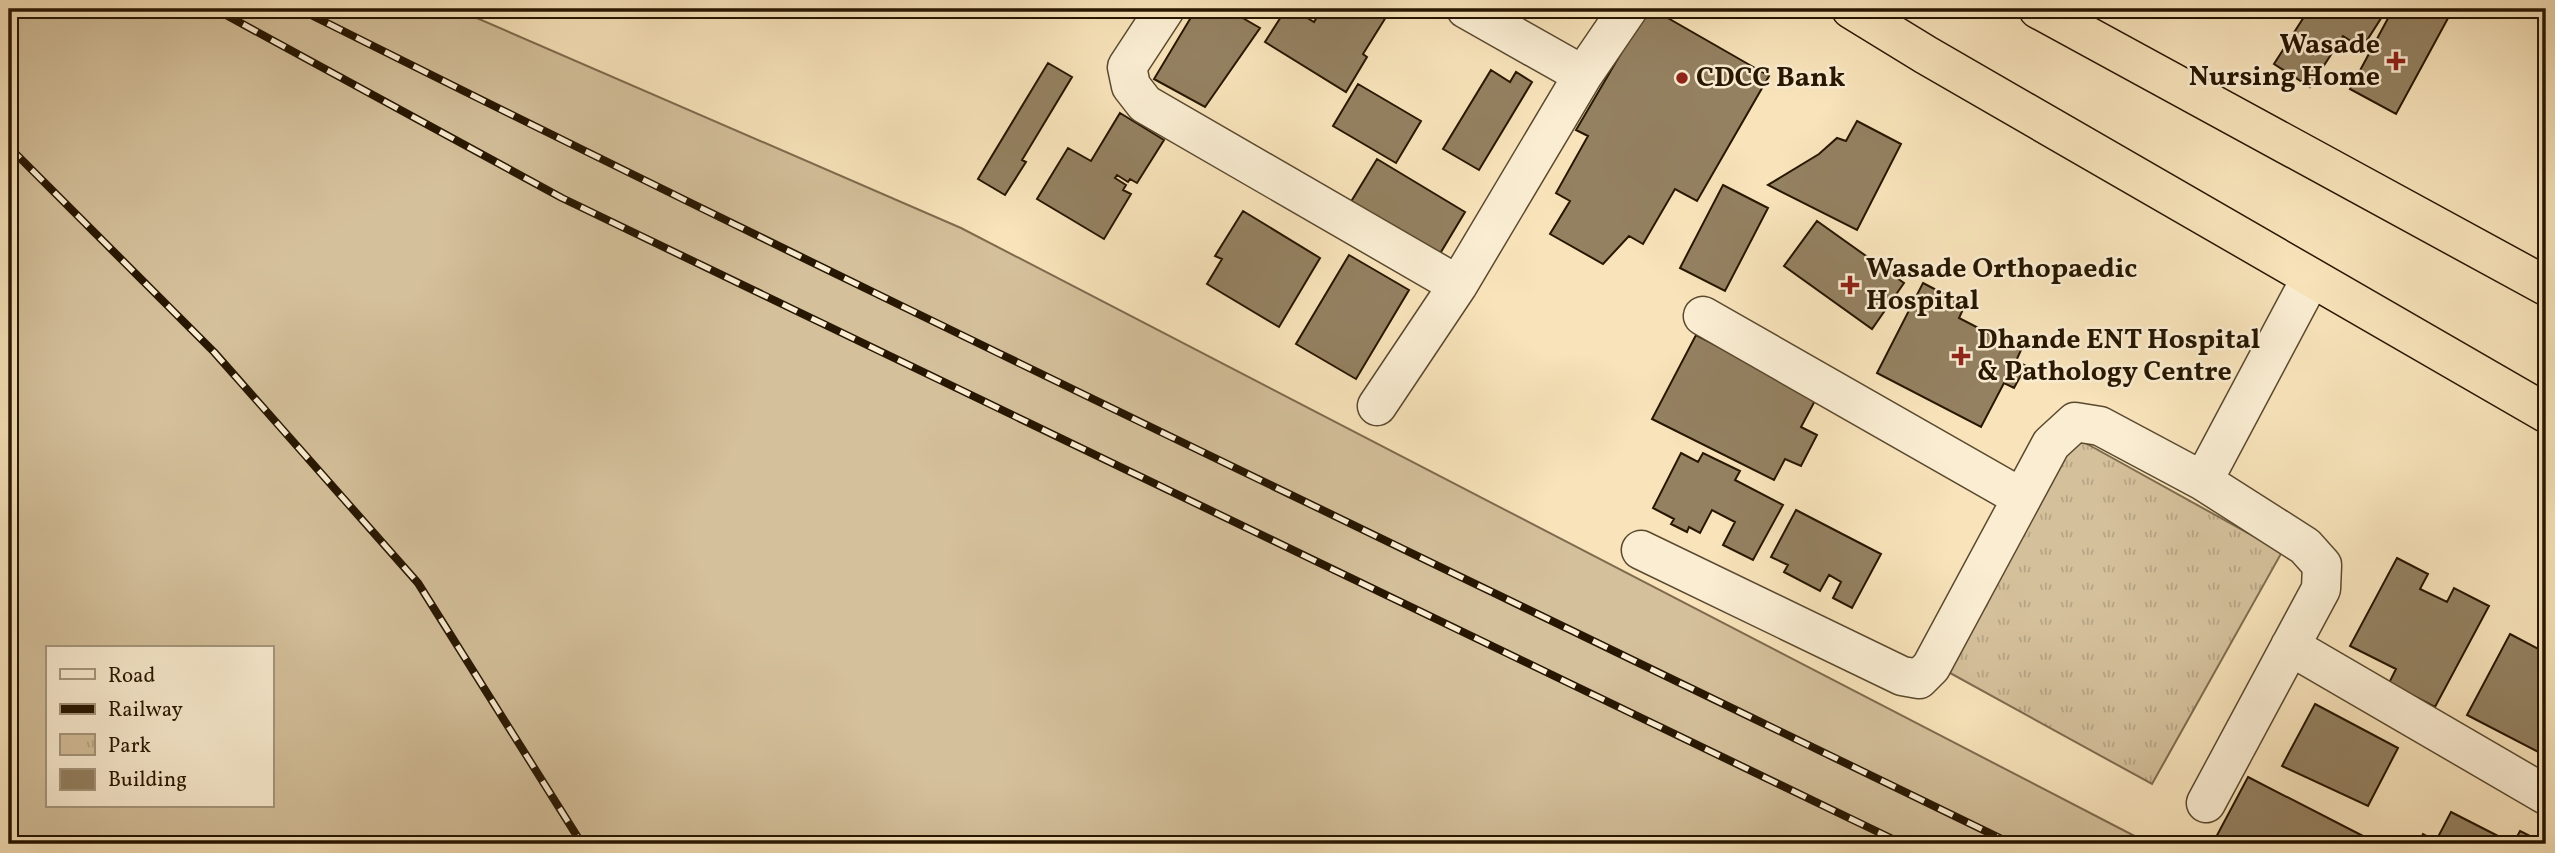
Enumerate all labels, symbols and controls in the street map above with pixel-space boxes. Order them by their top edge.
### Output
place label: Wasade Nursing Home [2189,26,2380,97]
marker: Wasade Nursing Home [2386,51,2406,71]
place label: CDCC Bank [1696,59,1845,98]
marker: CDCC Bank [1674,70,1690,86]
place label: Wasade Orthopaedic Hospital [1866,250,2137,321]
marker: Wasade Orthopaedic Hospital [1840,275,1860,295]
place label: Dhande ENT Hospital & Pathology Centre [1977,321,2260,392]
marker: Dhande ENT Hospital & Pathology Centre [1951,346,1971,366]
legend [46,646,273,808]
text: Road [108,662,155,691]
text: Railway [108,696,184,725]
text: Park [108,732,151,761]
text: Building [108,766,187,795]

